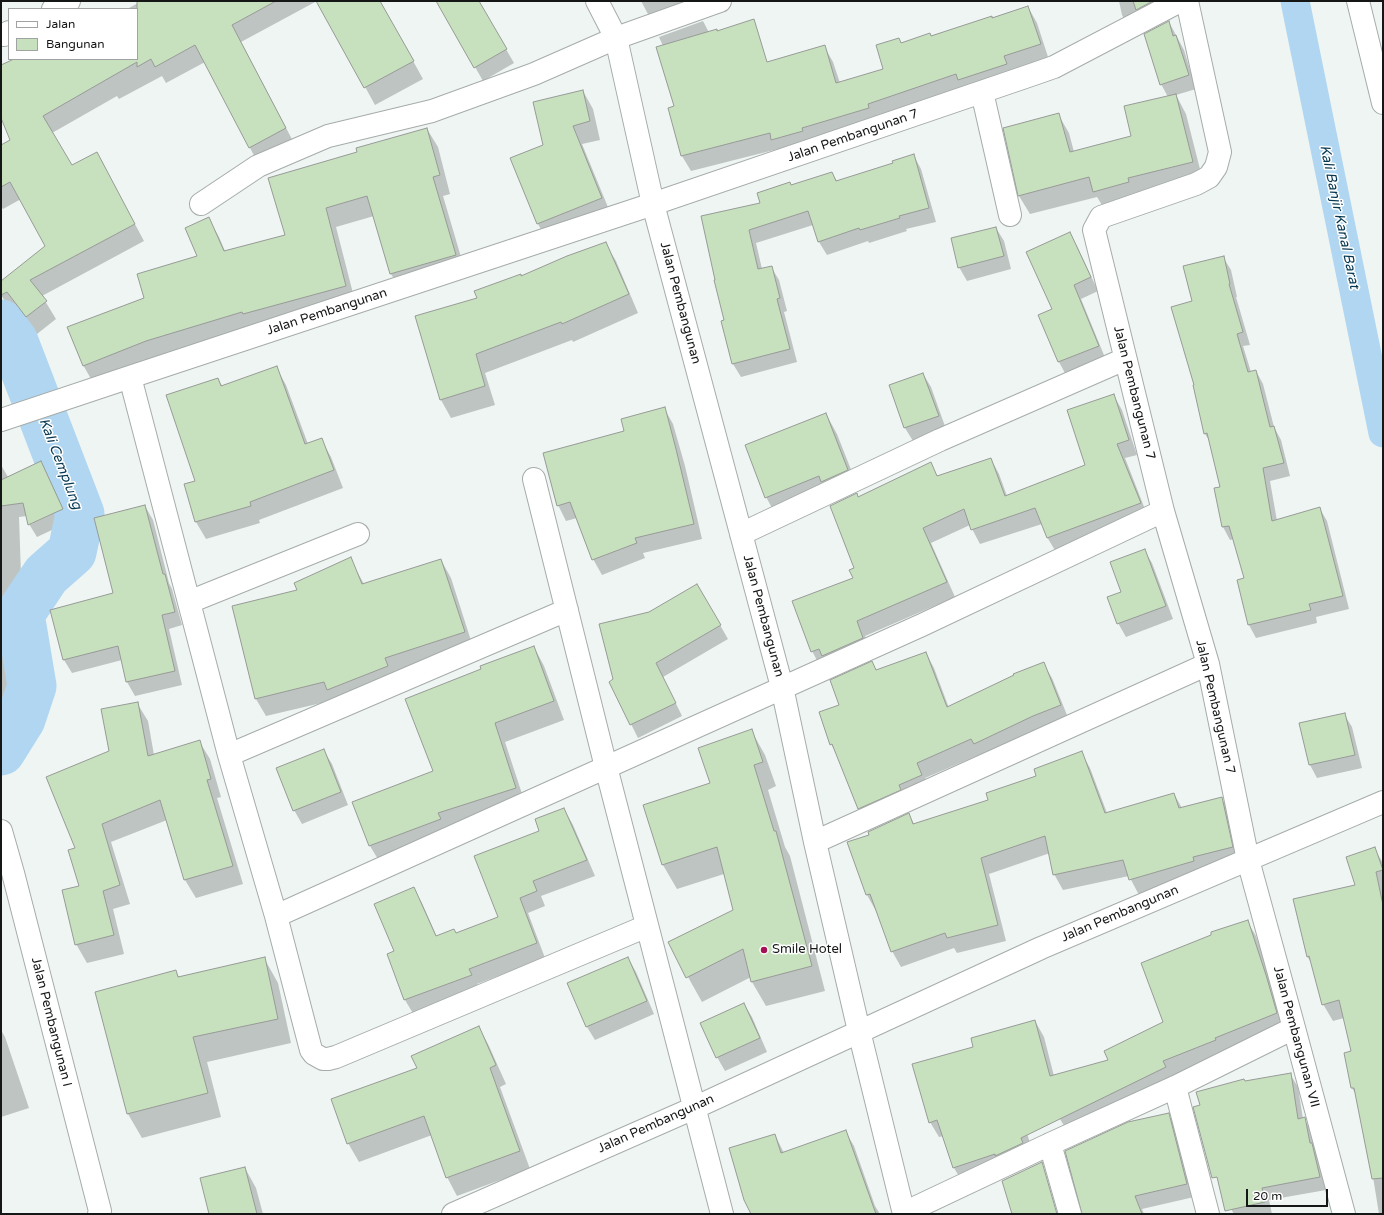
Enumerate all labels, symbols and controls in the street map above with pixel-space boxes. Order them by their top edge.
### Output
legend [8,8,138,60]
text: Jalan [46,17,75,31]
text: Bangunan [46,37,105,51]
street label: Jalan Pembangunan 7 [786,106,920,166]
water label: Kali Banjir Kanal Barat [1316,143,1362,291]
street label: Jalan Pembangunan [656,240,704,366]
street label: Jalan Pembangunan [265,285,389,339]
street label: Jalan Pembangunan 7 [1110,325,1158,461]
water label: Kali Cemplung [35,416,85,512]
street label: Jalan Pembangunan [739,553,787,679]
street label: Jalan Pembangunan 7 [1192,638,1238,776]
street label: Jalan Pembangunan [1059,882,1181,946]
place label: Smile Hotel [772,942,842,958]
marker: Smile Hotel [759,945,769,955]
street label: Jalan Pembangunan I [27,956,75,1088]
street label: Jalan Pembangunan VII [1270,965,1322,1109]
street label: Jalan Pembangunan [595,1091,717,1157]
scale bar [1248,1181,1330,1207]
text: 20 m [1253,1189,1282,1203]

